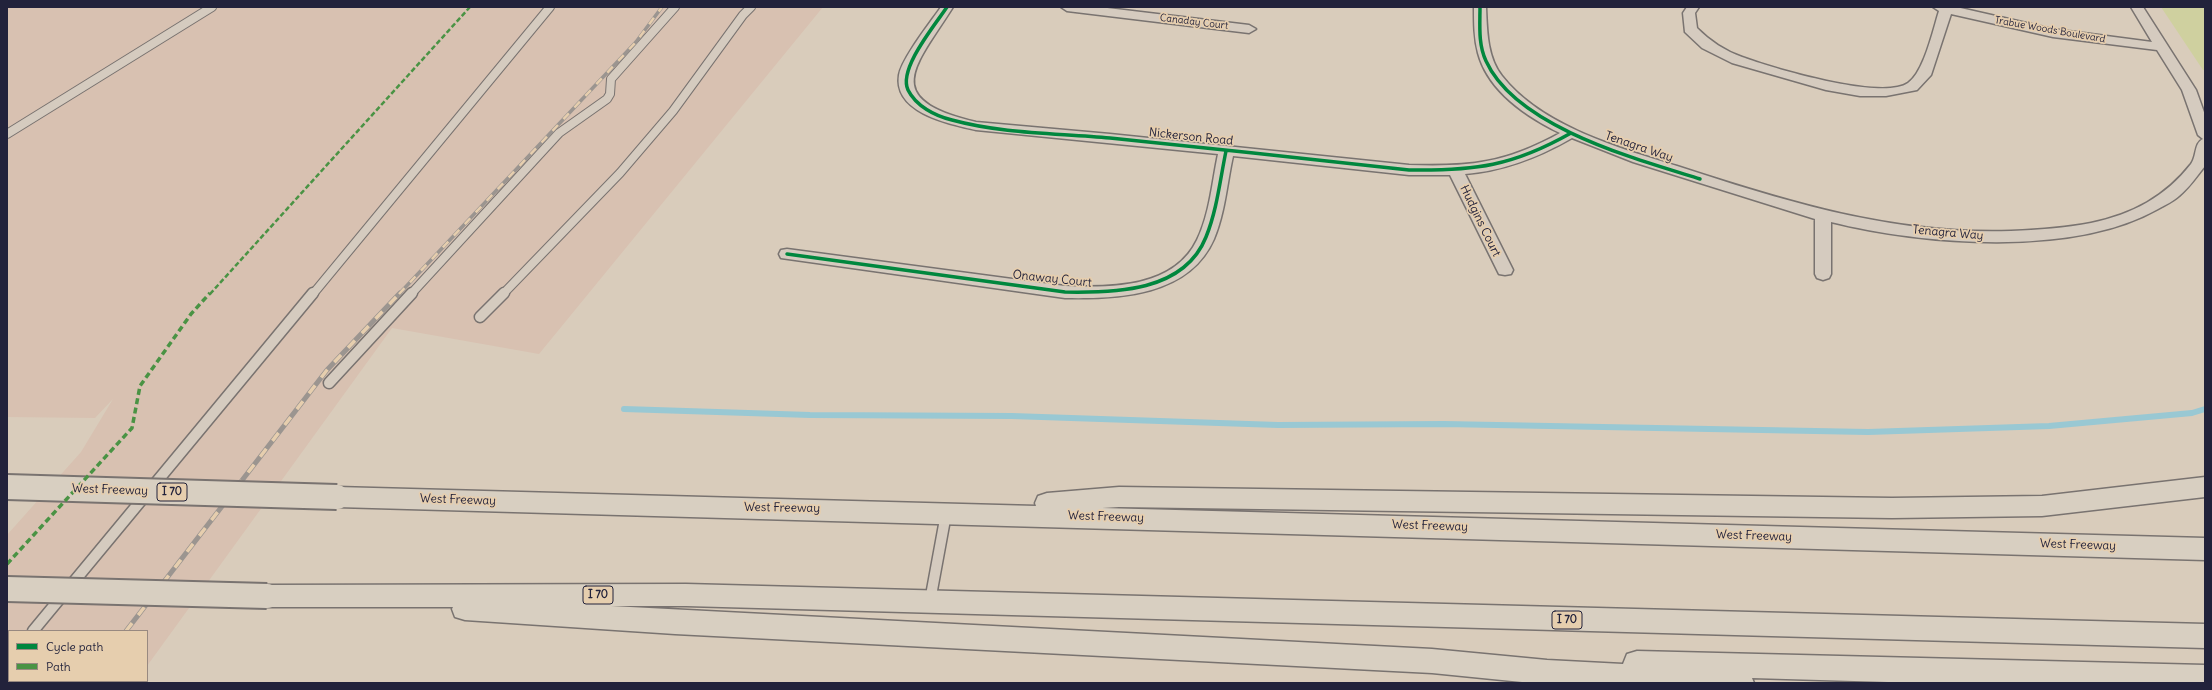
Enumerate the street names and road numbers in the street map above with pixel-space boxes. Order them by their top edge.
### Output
street label: Canaday Court [1159,12,1229,32]
street label: Trabue Woods Boulevard [1994,14,2106,46]
street label: Nickerson Road [1148,125,1234,149]
street label: Tenagra Way [1603,129,1675,165]
street label: Hudgins Court [1456,183,1504,259]
street label: Tenagra Way [1912,223,1984,243]
street label: Onaway Court [1012,268,1092,290]
street label: West Freeway [72,481,148,499]
road number: I 70 [157,483,187,501]
street label: West Freeway [420,491,496,509]
street label: West Freeway [744,500,820,516]
street label: West Freeway [1068,508,1144,526]
street label: West Freeway [1392,517,1468,535]
street label: West Freeway [1716,527,1792,545]
street label: West Freeway [2040,536,2116,554]
road number: I 70 [583,586,613,604]
road number: I 70 [1552,611,1582,629]

